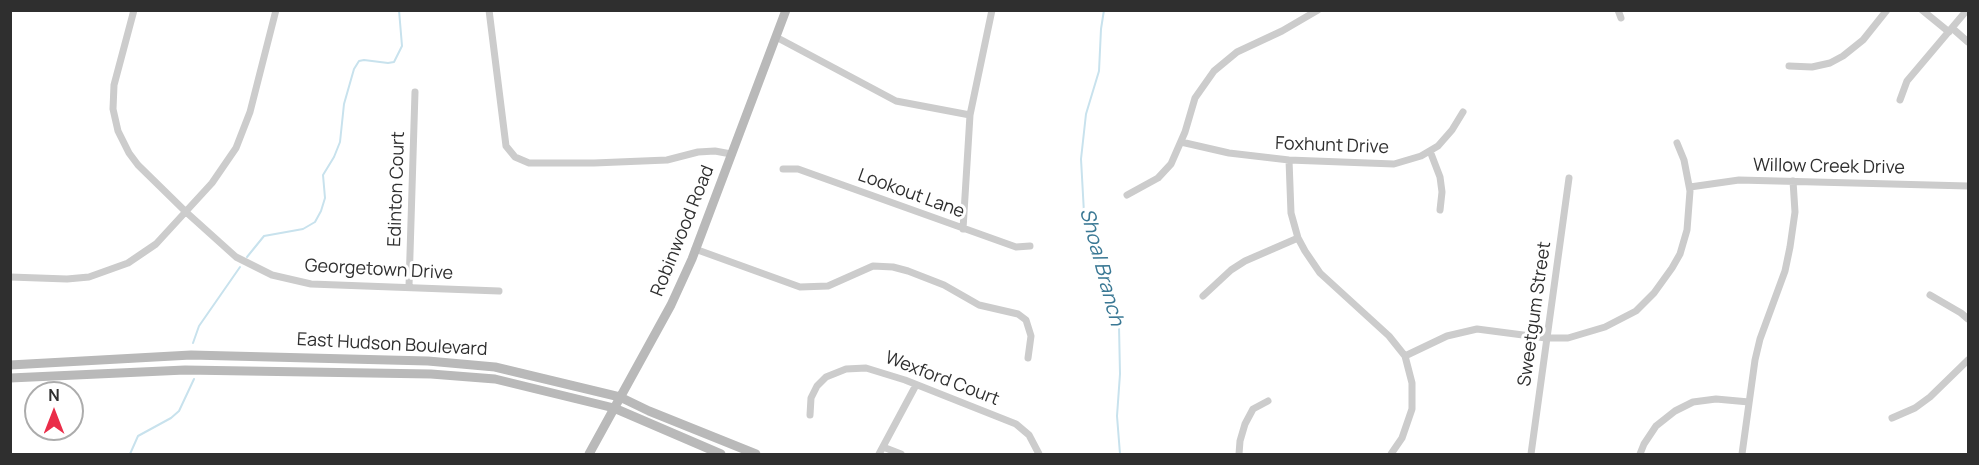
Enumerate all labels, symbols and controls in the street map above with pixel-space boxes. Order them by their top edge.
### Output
street label: Edinton Court [384,131,410,247]
street label: Foxhunt Drive [1275,133,1389,159]
street label: Willow Creek Drive [1753,155,1905,179]
street label: Robinwood Road [647,162,719,300]
street label: Lookout Lane [855,165,967,223]
water label: Shoal Branch [1074,206,1128,328]
street label: Sweetgum Street [1514,240,1556,388]
street label: Georgetown Drive [304,255,454,285]
street label: East Hudson Boulevard [296,329,488,361]
street label: Wexford Court [882,347,1002,411]
north arrow [24,381,84,441]
text: N [48,384,60,406]

